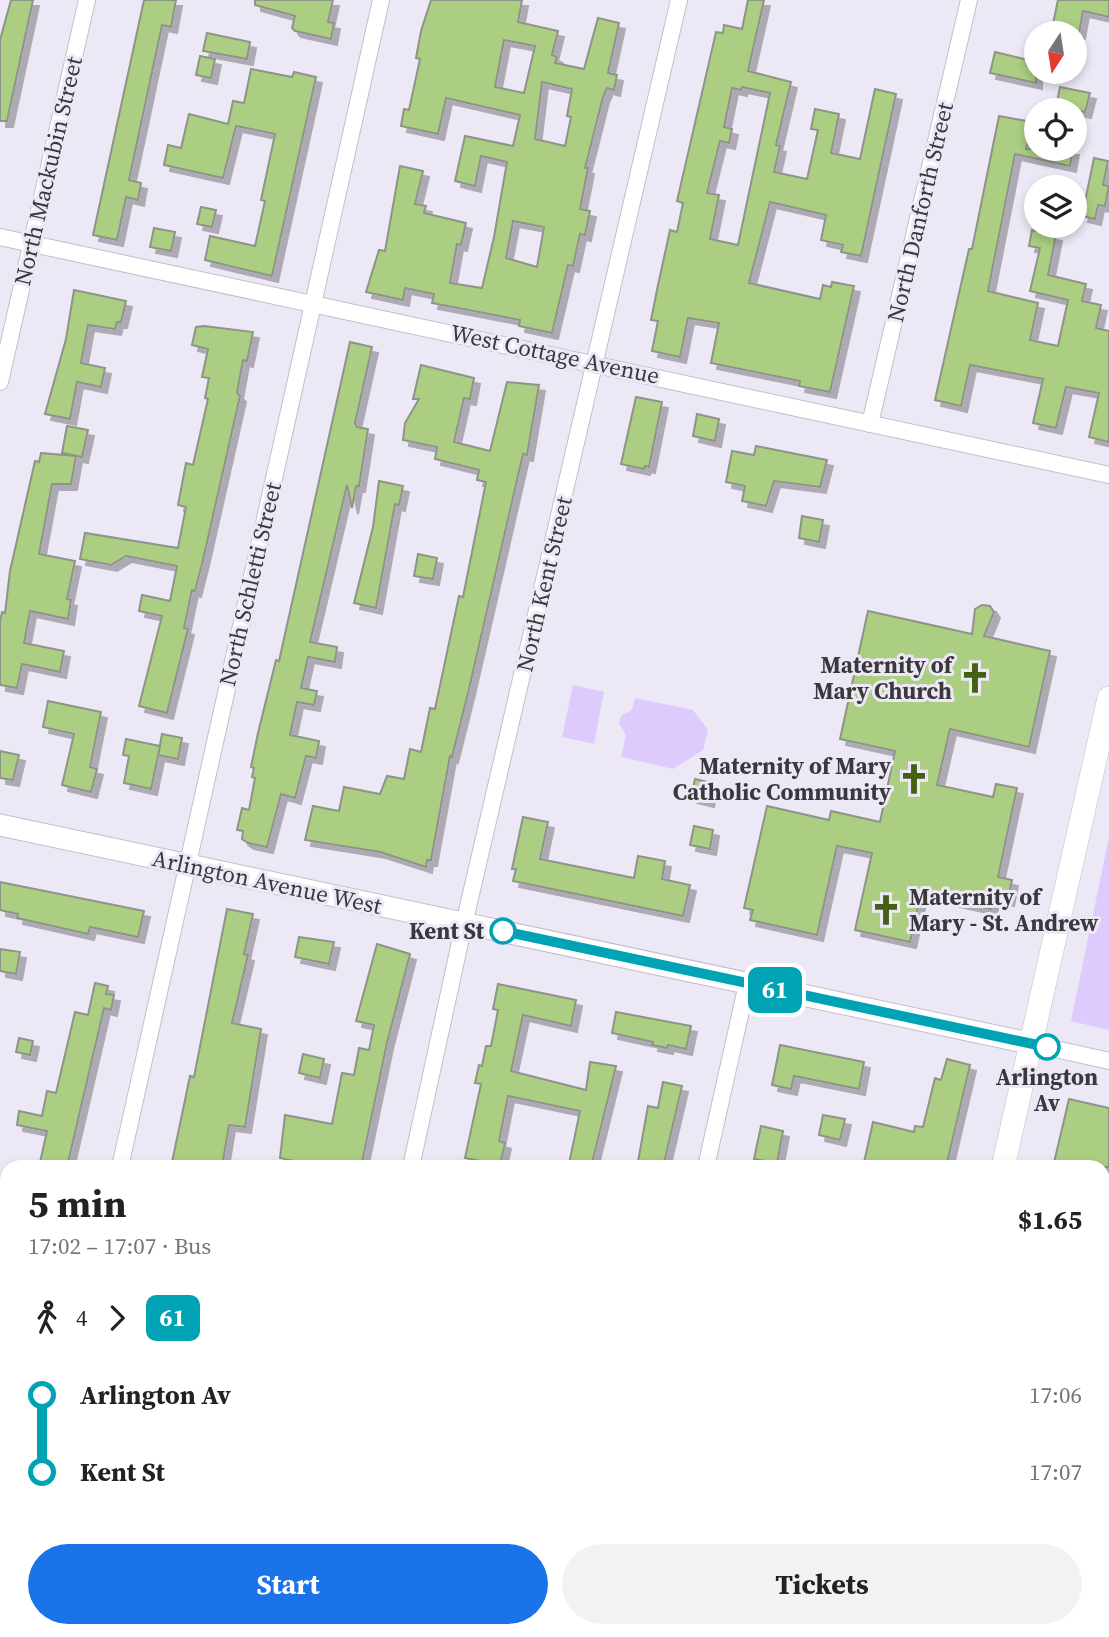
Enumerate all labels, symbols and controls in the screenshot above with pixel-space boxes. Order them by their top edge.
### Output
north arrow [1024,21,1087,84]
map controls [1024,21,1087,238]
street label: North Mackubin Street [6,53,90,289]
street label: North Danforth Street [879,98,961,325]
button: locate [1024,98,1087,161]
button: layers [1024,175,1087,238]
street label: West Cottage Avenue [448,316,662,392]
street label: North Schletti Street [211,479,289,689]
street label: North Kent Street [508,493,580,675]
place label: Maternity of Mary Church [813,649,955,707]
church icon: Maternity of Mary Church [958,661,992,695]
place label: Maternity of Mary Catholic Community [673,750,892,808]
church icon: Maternity of Mary Catholic Community [897,762,931,796]
street label: Arlington Avenue West [149,842,385,922]
place label: Maternity of Mary - St. Andrew [909,881,1099,939]
church icon: Maternity of Mary - St. Andrew [869,893,903,927]
place label: Kent St [409,915,485,947]
marker: Kent St [490,918,516,944]
line badge: 61 [744,967,806,1013]
text: 61 [762,973,788,1006]
marker: Arlington Av [1034,1034,1060,1060]
place label: Arlington Av [996,1061,1098,1119]
text: 5 min [28,1178,127,1230]
text: $1.65 [1018,1202,1082,1238]
text: 17:02 – 17:07 · Bus [28,1230,211,1262]
icon: walk [28,1299,66,1337]
icon: forward [98,1299,136,1337]
text: 61 [160,1301,186,1334]
text: 4 [76,1302,88,1334]
text: Arlington Av [80,1377,231,1413]
text: 17:06 [1029,1379,1082,1411]
text: Kent St [80,1454,165,1490]
text: 17:07 [1029,1456,1082,1488]
button: Start [28,1544,548,1624]
button: Tickets [562,1544,1082,1624]

